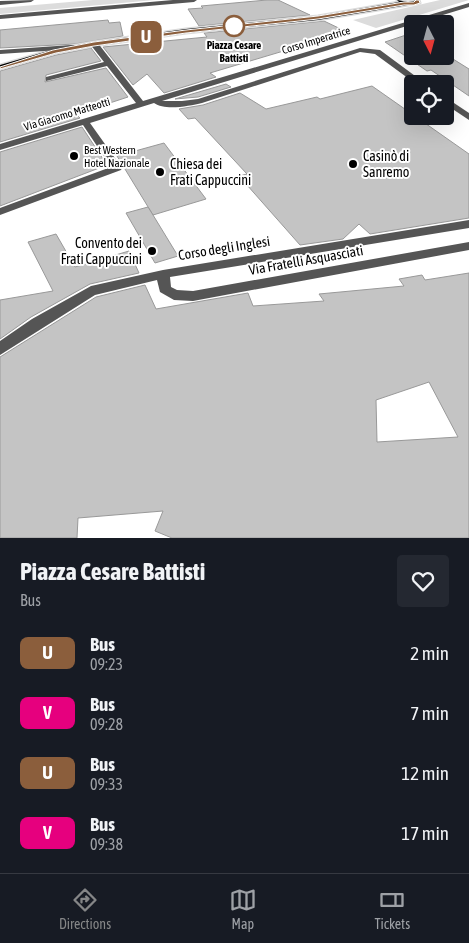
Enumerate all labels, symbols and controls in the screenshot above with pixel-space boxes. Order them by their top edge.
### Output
marker: Piazza Cesare Battisti [223,15,245,37]
north arrow [404,15,454,65]
map controls [404,15,454,125]
line badge: U [130,21,162,53]
street label: Corso Imperatrice [280,24,352,56]
text: U [141,26,151,47]
place label: Piazza Cesare Battisti [207,39,261,64]
button: locate [404,75,454,125]
street label: Via Giacomo Matteotti [22,95,112,133]
place label: Best Western Hotel Nazionale [84,144,150,169]
place label: Casinò di Sanremo [363,148,409,180]
marker: Best Western Hotel Nazionale [68,150,80,162]
place label: Chiesa dei Frati Cappuccini [170,156,251,188]
marker: Casinò di Sanremo [347,158,359,170]
marker: Chiesa dei Frati Cappuccini [154,166,166,178]
street label: Corso degli Inglesi [177,233,271,263]
place label: Convento dei Frati Cappuccini [61,235,142,267]
street label: Via Fratelli Asquasciati [248,242,364,278]
marker: Convento dei Frati Cappuccini [146,245,158,257]
button: heart [397,555,449,607]
text: Piazza Cesare Battisti [20,558,205,585]
text: Bus [20,591,41,609]
text: Bus [90,633,115,655]
text: U [42,642,53,663]
text: 2 min [410,642,449,664]
text: 09:23 [90,655,123,673]
text: Bus [90,693,115,715]
text: V [43,702,52,723]
text: 7 min [410,702,449,724]
text: 09:28 [90,715,123,733]
text: Bus [90,753,115,775]
text: U [42,762,53,783]
text: 12 min [401,762,449,784]
text: 09:33 [90,775,123,793]
text: Bus [90,813,115,835]
text: V [43,822,52,843]
text: 17 min [401,822,449,844]
text: 09:38 [90,835,123,853]
tab: Directions [59,886,111,932]
tab: Map [229,886,257,932]
tab: Tickets [375,886,410,932]

